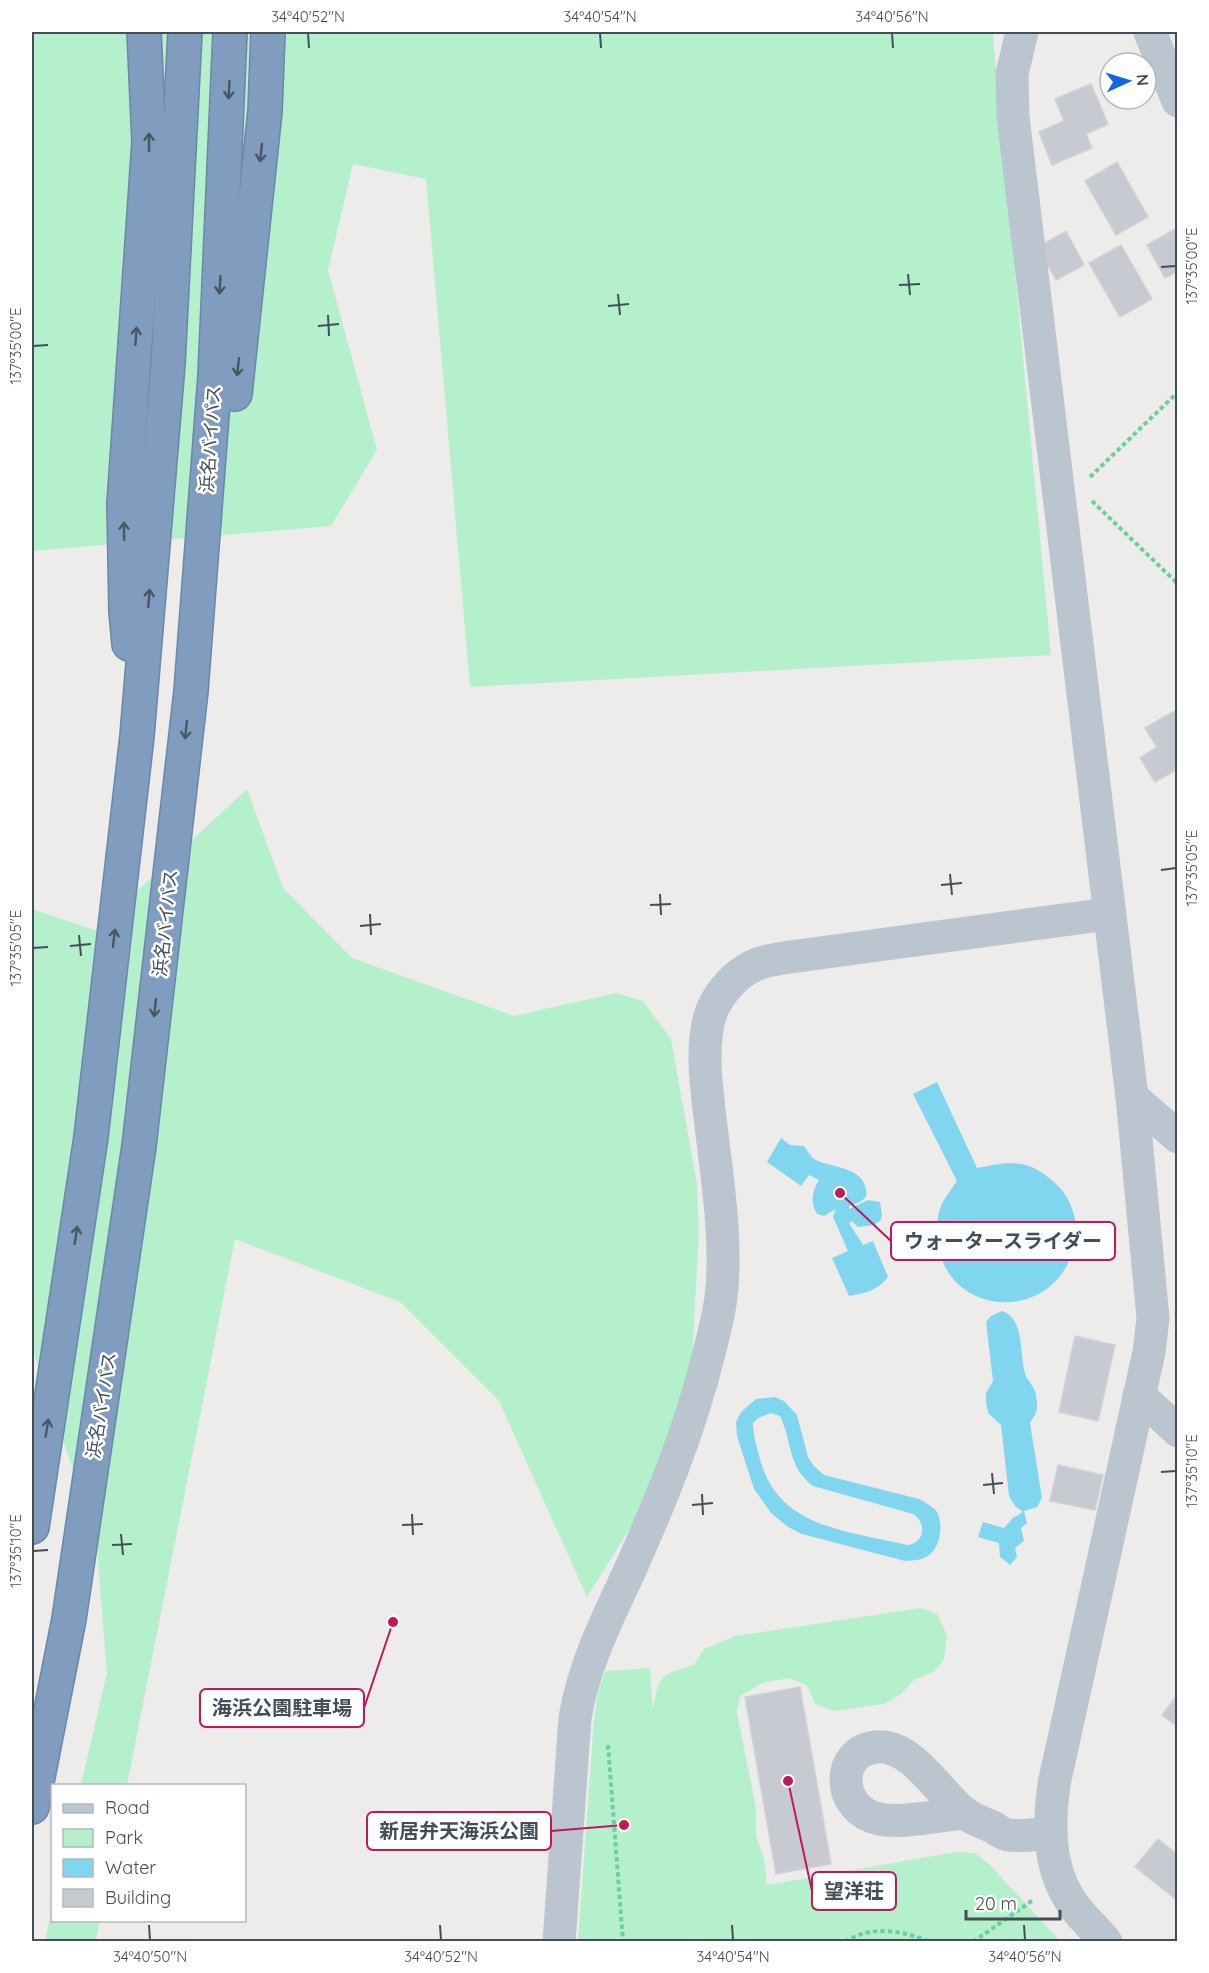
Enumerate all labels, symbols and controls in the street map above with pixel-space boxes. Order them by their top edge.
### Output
text: 34°40'52"N [271,7,345,26]
text: 34°40'54"N [563,7,637,26]
text: 34°40'56"N [855,7,929,26]
north arrow [1098,51,1158,111]
text: N [1133,73,1153,87]
one-way arrow [223,79,234,99]
one-way arrow [143,132,155,152]
one-way arrow [255,142,266,162]
text: 137°35'00"E [1182,227,1201,305]
one-way arrow [214,274,225,294]
text: 137°35'00"E [6,307,25,385]
one-way arrow [130,327,141,347]
one-way arrow [232,357,243,377]
street label: 浜名バイパス [195,385,225,493]
one-way arrow [118,521,130,541]
one-way arrow [144,588,155,608]
one-way arrow [180,720,191,740]
text: 137°35'05"E [1182,830,1201,906]
street label: 浜名バイパス [148,868,182,978]
text: 137°35'05"E [6,910,25,986]
one-way arrow [109,928,120,948]
one-way arrow [149,997,160,1017]
callout: ウォータースライダー [891,1222,1115,1260]
one-way arrow [71,1226,82,1246]
text: ウォータースライダー [904,1228,1102,1253]
street label: 浜名バイパス [81,1350,121,1460]
one-way arrow [41,1419,52,1439]
text: 137°35'10"E [1182,1434,1201,1508]
text: 137°35'10"E [6,1514,25,1588]
callout: 海浜公園駐車場 [200,1689,364,1727]
text: 海浜公園駐車場 [212,1695,352,1720]
legend [51,1784,246,1922]
text: Road [105,1796,150,1819]
callout: 新居弁天海浜公園 [367,1812,551,1850]
text: 新居弁天海浜公園 [379,1818,539,1843]
text: Park [105,1826,143,1849]
text: Water [105,1856,156,1879]
callout: 望洋荘 [812,1872,896,1910]
text: 望洋荘 [824,1878,884,1903]
scale bar [966,1883,1060,1921]
text: Building [105,1886,171,1909]
text: 20 m [975,1892,1017,1915]
text: 34°40'50"N [113,1947,187,1966]
text: 34°40'52"N [404,1947,478,1966]
text: 34°40'54"N [696,1947,770,1966]
text: 34°40'56"N [988,1947,1062,1966]

